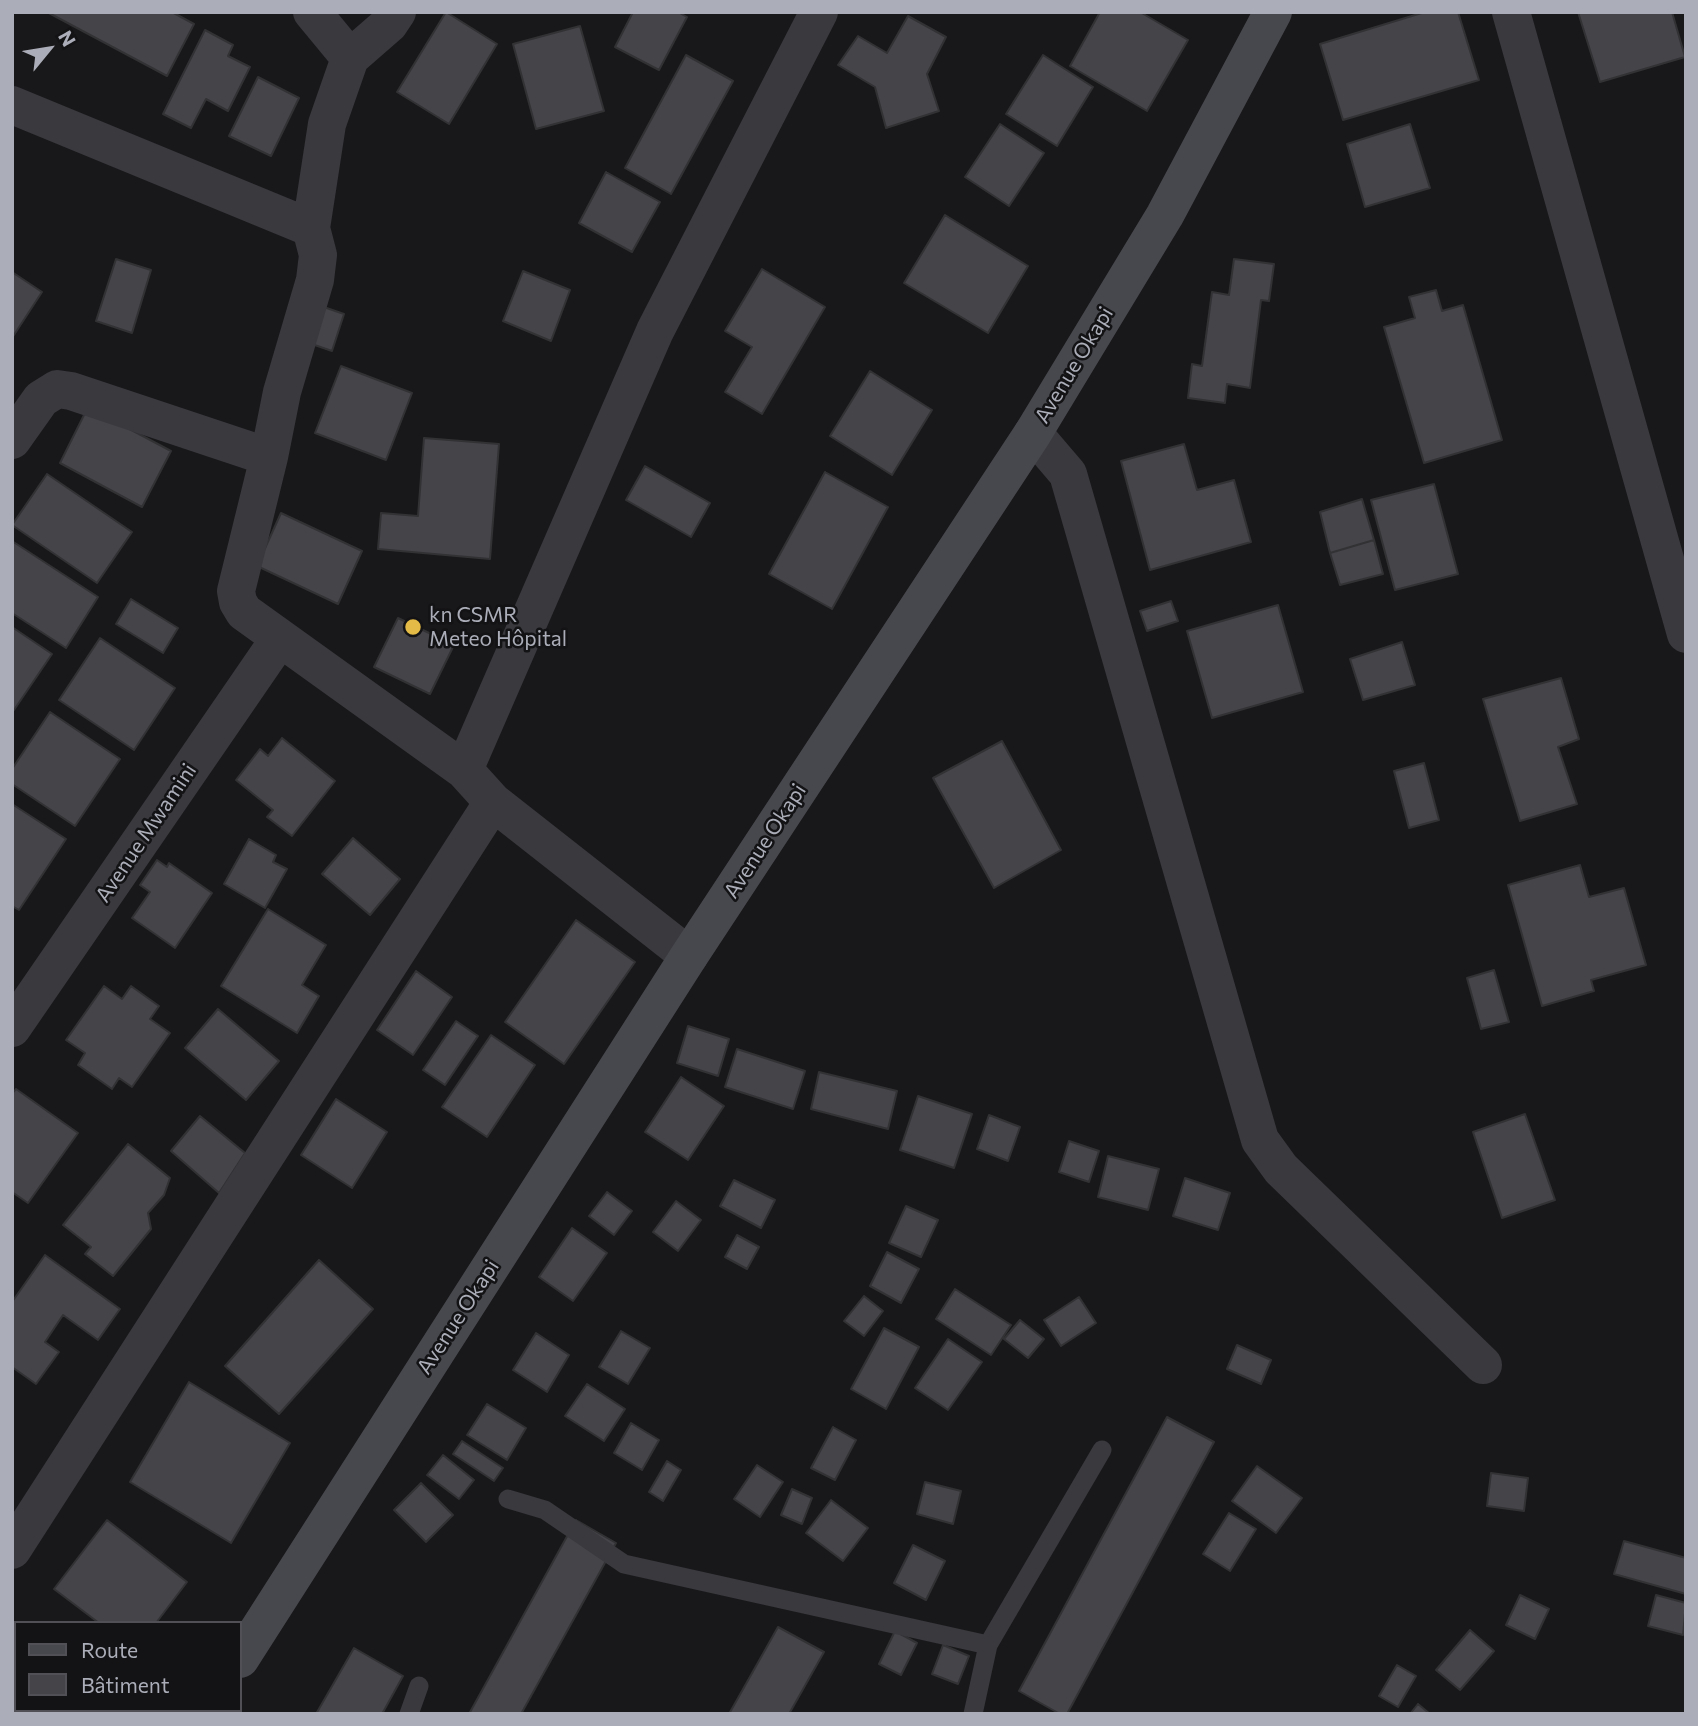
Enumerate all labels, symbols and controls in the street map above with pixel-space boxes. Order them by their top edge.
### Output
north arrow [14,14,84,84]
text: N [54,26,81,50]
street label: Avenue Okapi [1029,302,1119,428]
place label: kn CSMR Meteo Hôpital [429,602,567,652]
marker: kn CSMR Meteo Hôpital [403,617,423,637]
street label: Avenue Mwamini [90,759,202,907]
street label: Avenue Okapi [719,779,811,903]
street label: Avenue Okapi [412,1255,504,1379]
legend [14,1621,242,1712]
text: Route [81,1637,138,1662]
text: Bâtiment [81,1672,170,1697]

